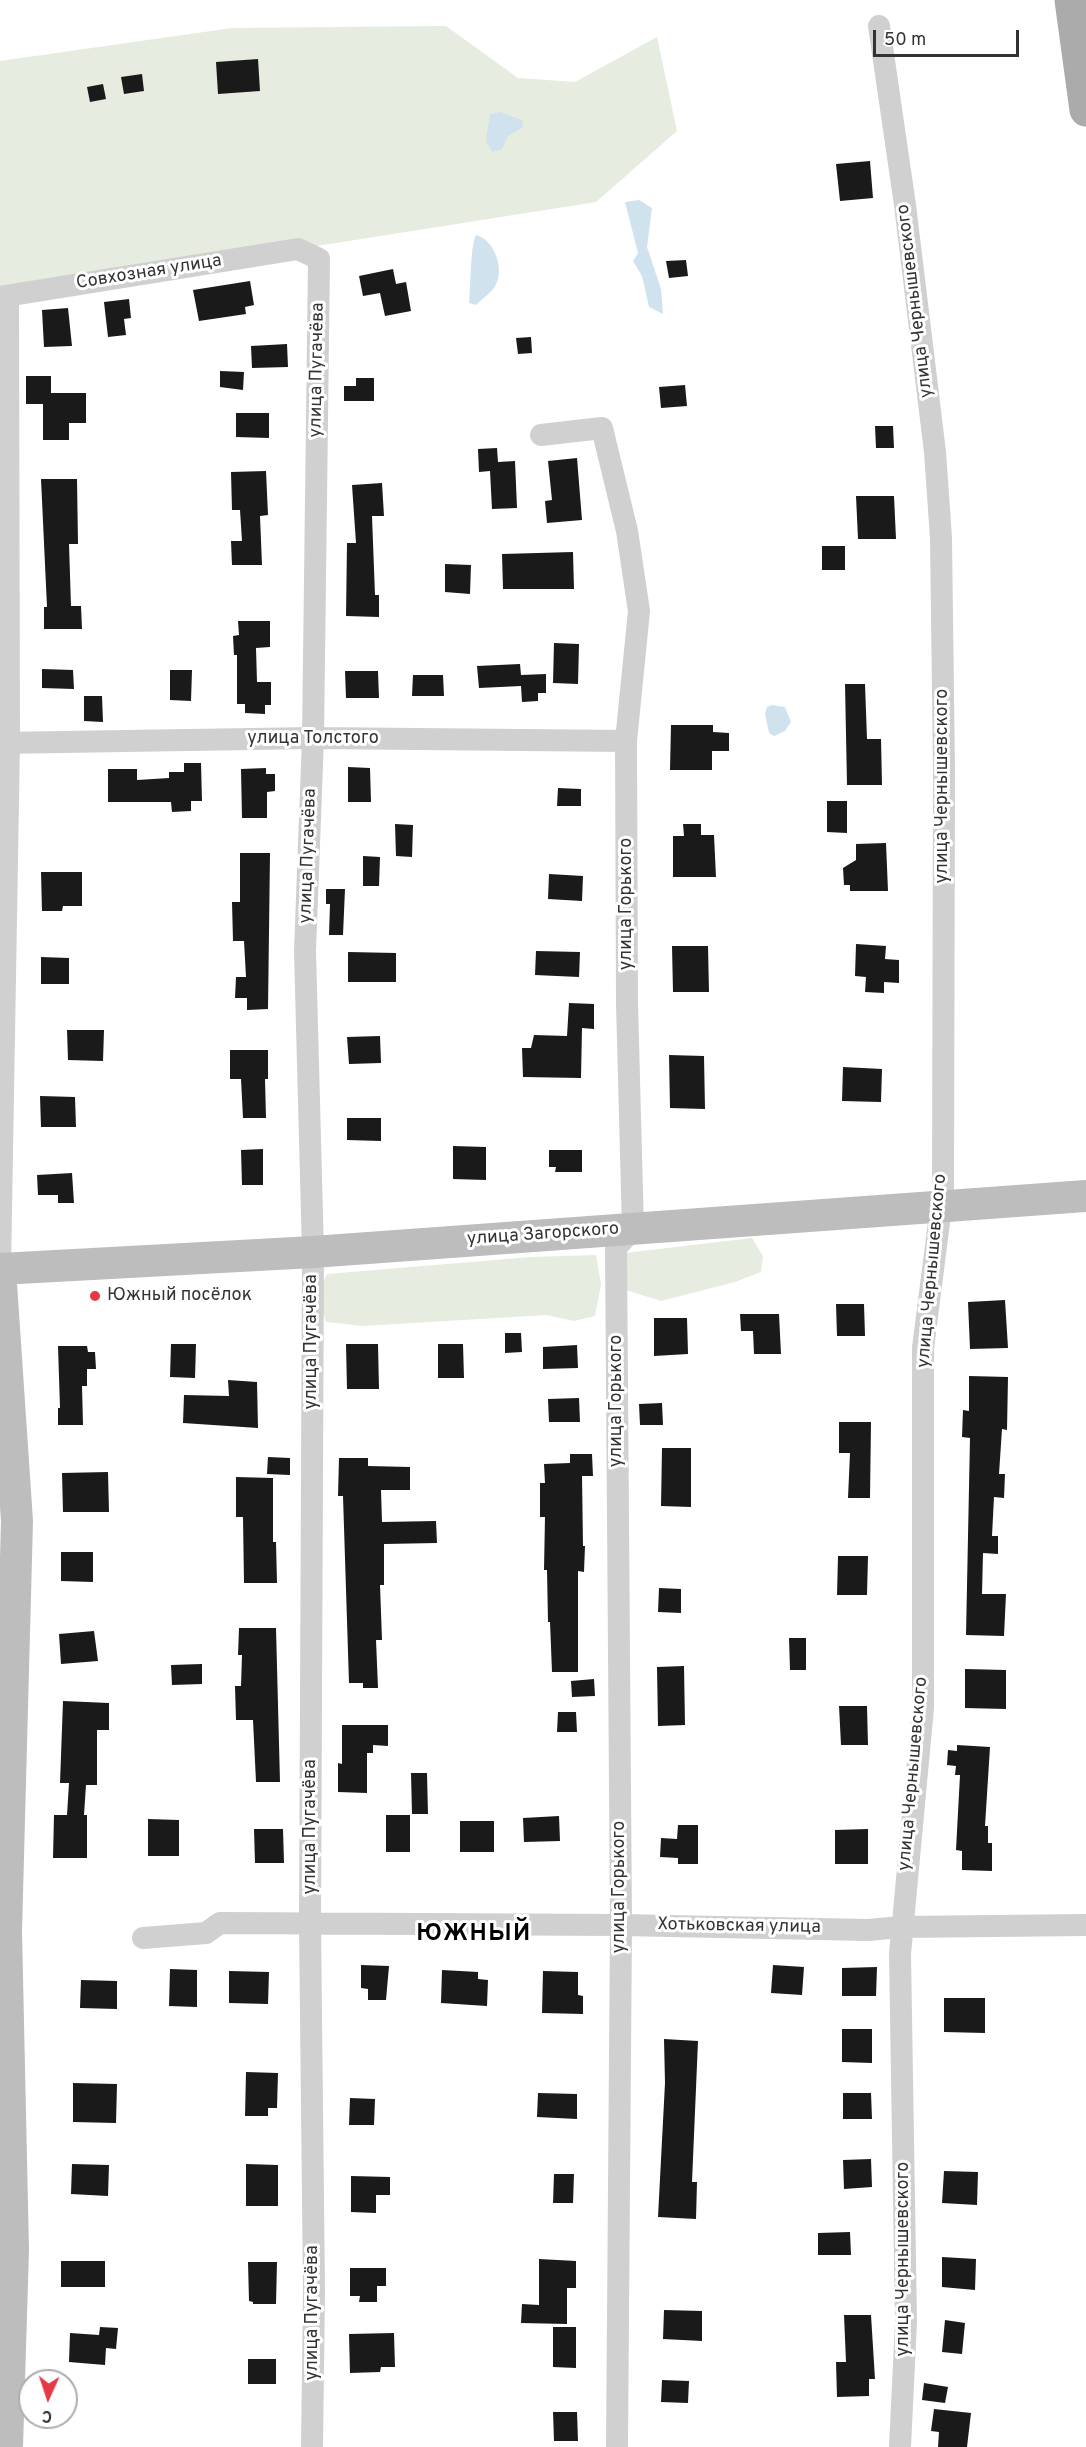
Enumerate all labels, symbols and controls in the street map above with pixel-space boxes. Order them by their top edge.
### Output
scale bar [876,18,1022,56]
text: 50 m [884,29,926,52]
street label: улица Чернышевского [893,203,939,399]
street label: Совхозная улица [75,251,223,295]
street label: улица Пугачёва [306,302,330,438]
street label: улица Чернышевского [932,689,954,883]
street label: улица Толстого [247,728,379,750]
street label: улица Пугачёва [296,788,322,924]
street label: улица Горького [616,838,638,970]
street label: улица Чернышевского [914,1173,952,1369]
street label: улица Загорского [466,1219,620,1251]
street label: улица Пугачёва [301,1274,323,1410]
place label: Южный посёлок [107,1285,252,1307]
marker: Южный посёлок [88,1289,102,1303]
street label: улица Горького [606,1335,628,1467]
street label: улица Чернышевского [895,1676,933,1872]
street label: улица Пугачёва [300,1759,322,1895]
street label: улица Горького [609,1821,631,1953]
street label: Хотьковская улица [657,1915,821,1939]
district label: ЮЖНЫЙ [416,1921,532,1949]
street label: улица Чернышевского [893,2162,915,2356]
street label: улица Пугачёва [302,2245,324,2381]
north arrow [18,2369,78,2429]
text: С [42,2405,53,2425]

